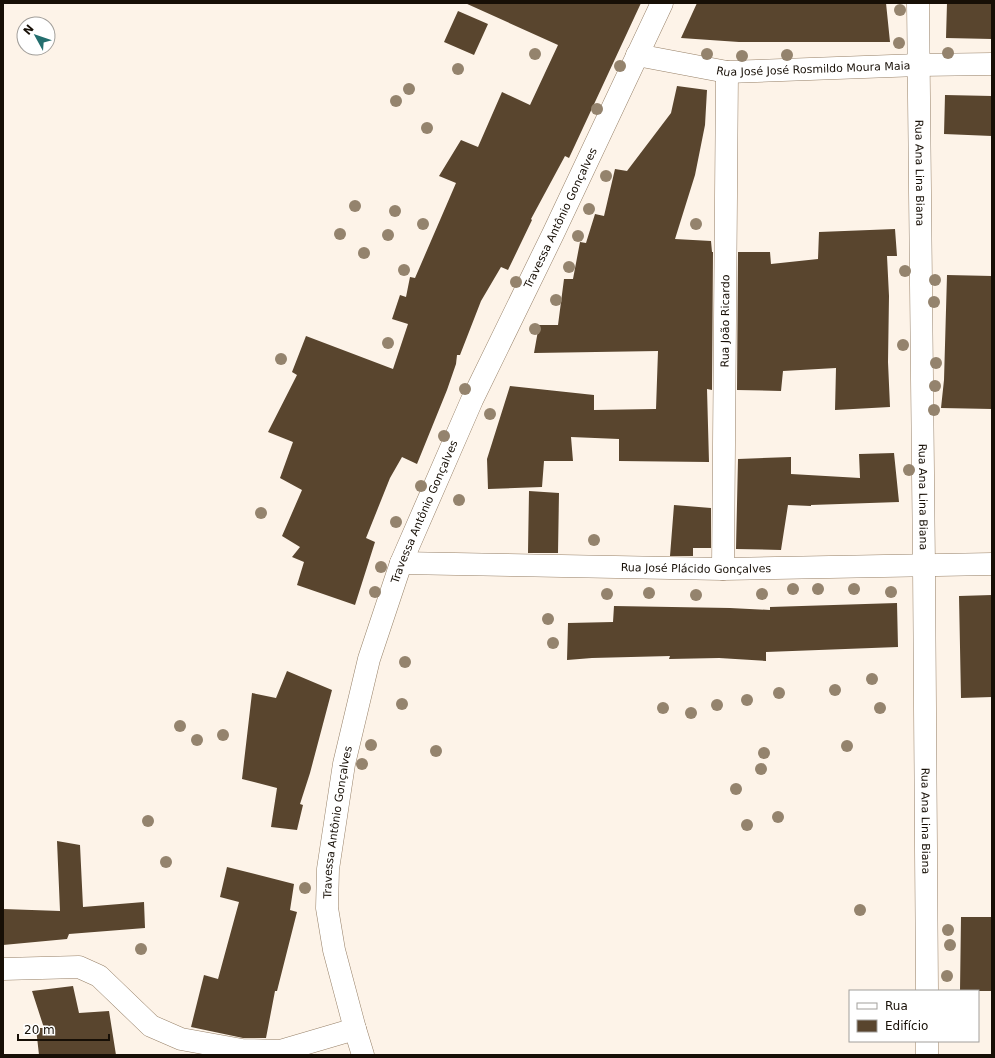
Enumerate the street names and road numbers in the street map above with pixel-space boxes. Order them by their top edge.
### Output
street label: Rua José José Rosmildo Moura Maia [715,59,911,80]
street label: Rua Ana Lina Biana [912,120,926,226]
street label: Travessa Antônio Gonçalves [521,145,600,292]
street label: Rua João Ricardo [719,274,732,368]
street label: Travessa Antônio Gonçalves [388,438,461,586]
street label: Rua Ana Lina Biana [916,444,930,550]
street label: Rua José Plácido Gonçalves [621,561,772,576]
street label: Travessa Antônio Gonçalves [321,744,355,900]
street label: Rua Ana Lina Biana [918,768,932,874]

